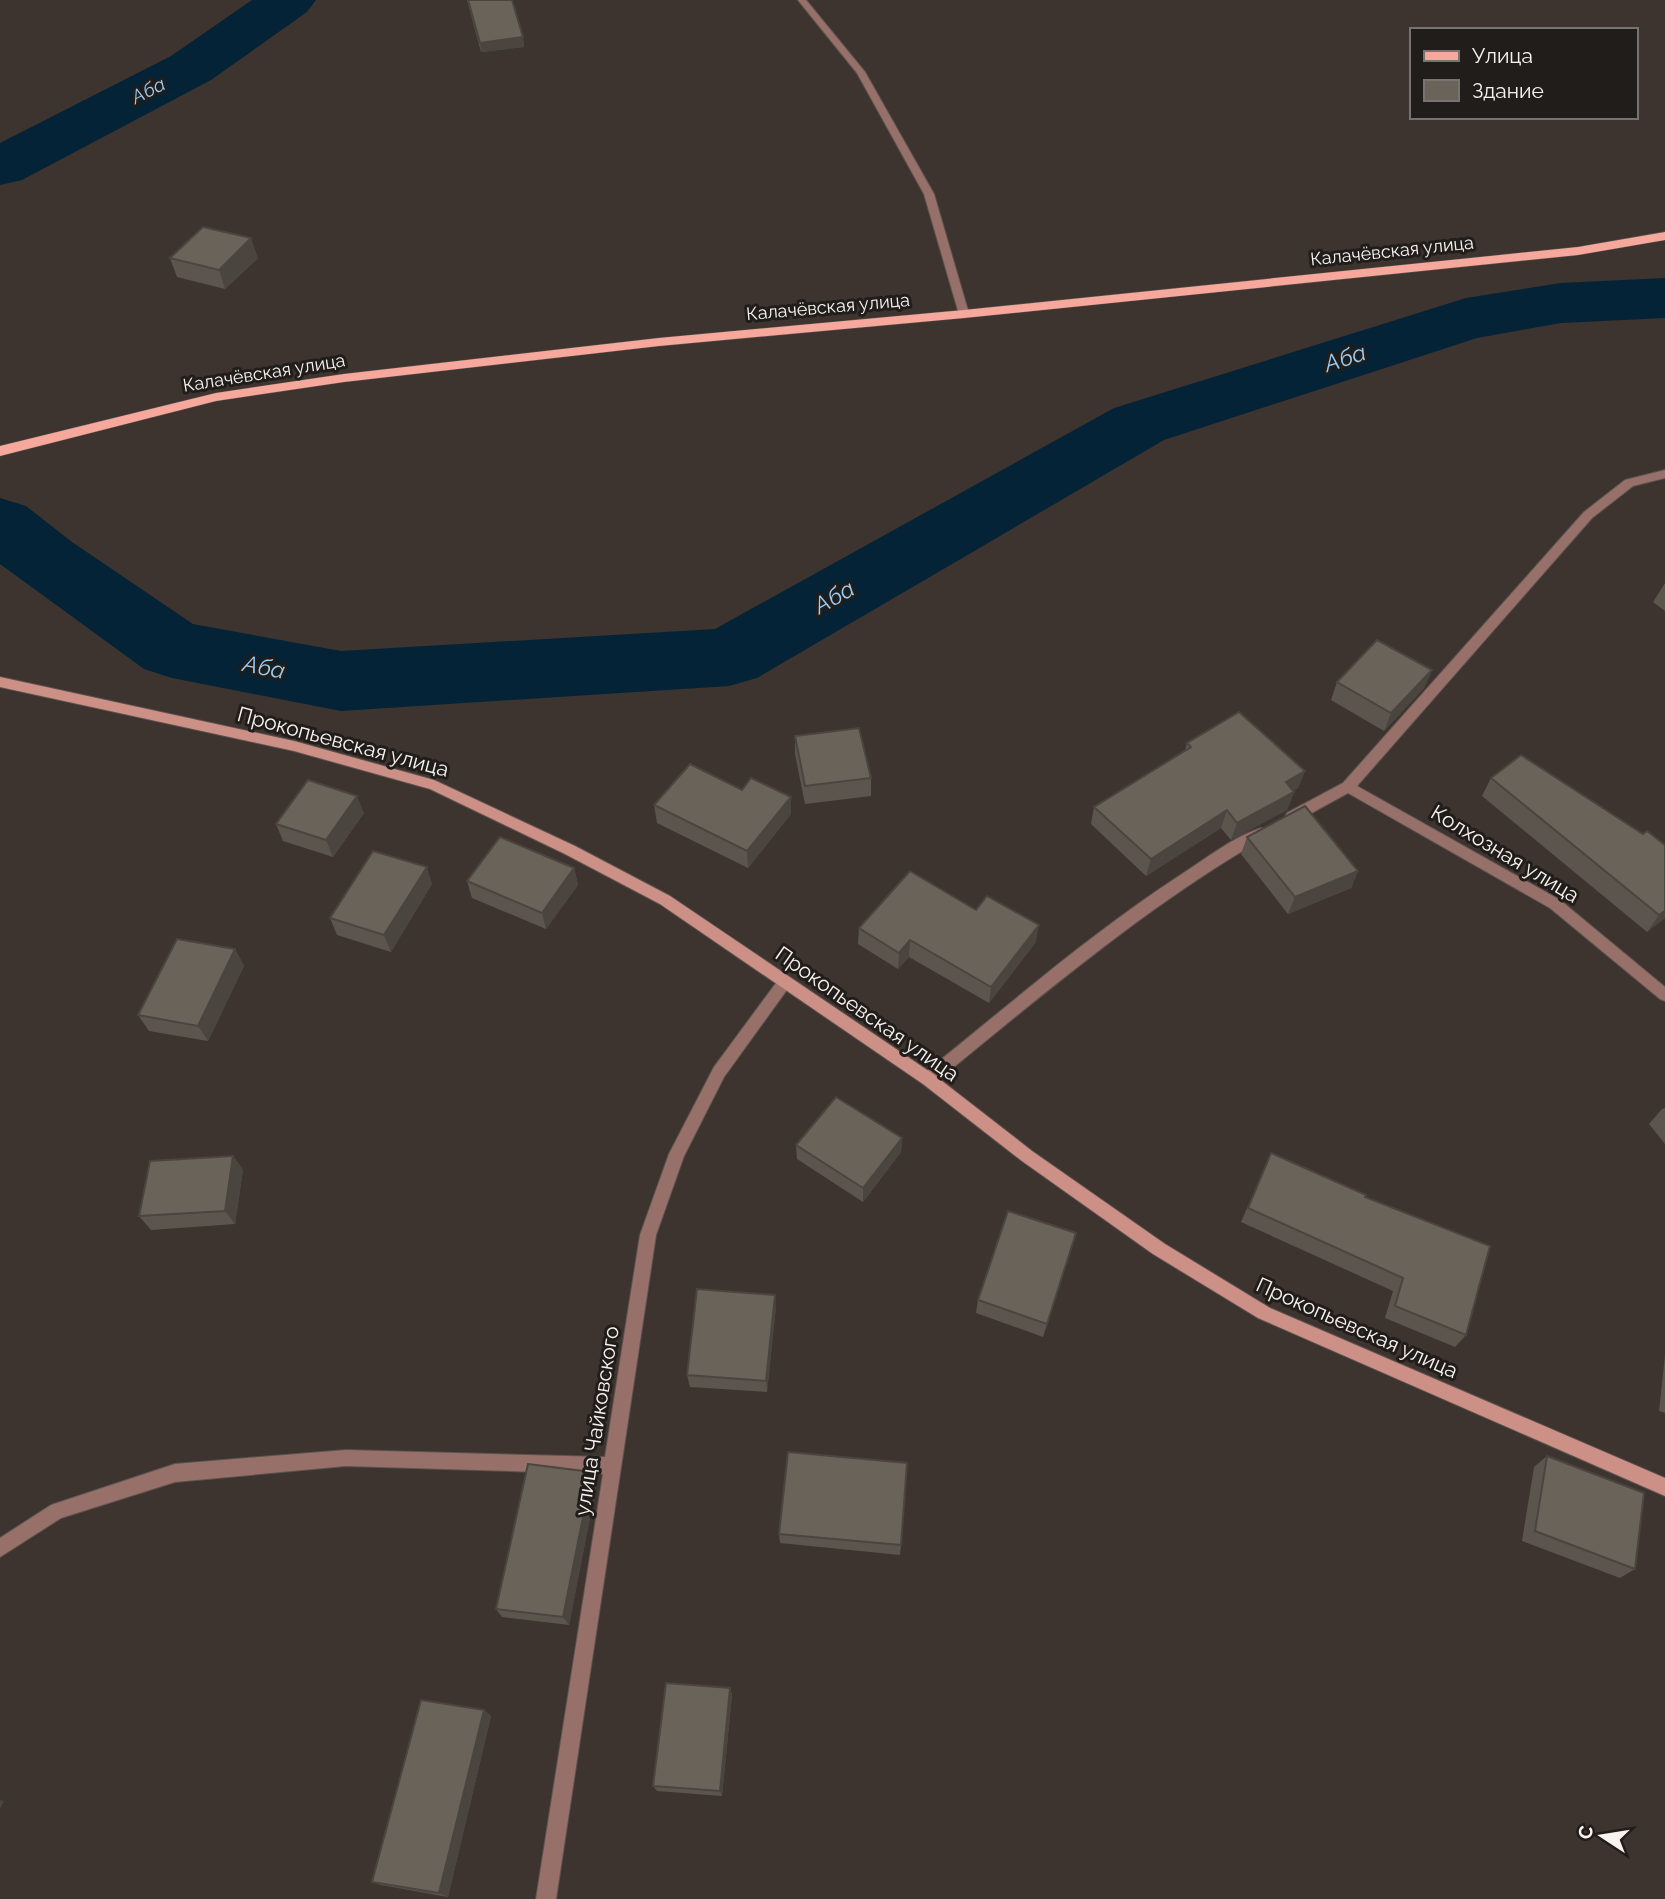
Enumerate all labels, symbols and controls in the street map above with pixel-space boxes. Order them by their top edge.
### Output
legend [1410,28,1637,119]
text: Улица [1472,43,1533,68]
water label: Аба [126,72,169,108]
text: Здание [1472,78,1544,103]
street label: Калачёвская улица [1309,231,1475,270]
street label: Калачёвская улица [745,289,911,324]
water label: Аба [1319,338,1369,378]
street label: Калачёвская улица [181,349,347,396]
water label: Аба [807,574,859,620]
water label: Аба [239,649,288,684]
street label: Прокопьевская улица [235,701,452,782]
street label: Колхозная улица [1427,799,1584,908]
street label: Прокопьевская улица [771,941,964,1086]
street label: Прокопьевская улица [1253,1272,1462,1383]
street label: улица Чайковского [569,1324,624,1518]
north arrow [1567,1801,1637,1871]
text: С [1573,1824,1597,1841]

